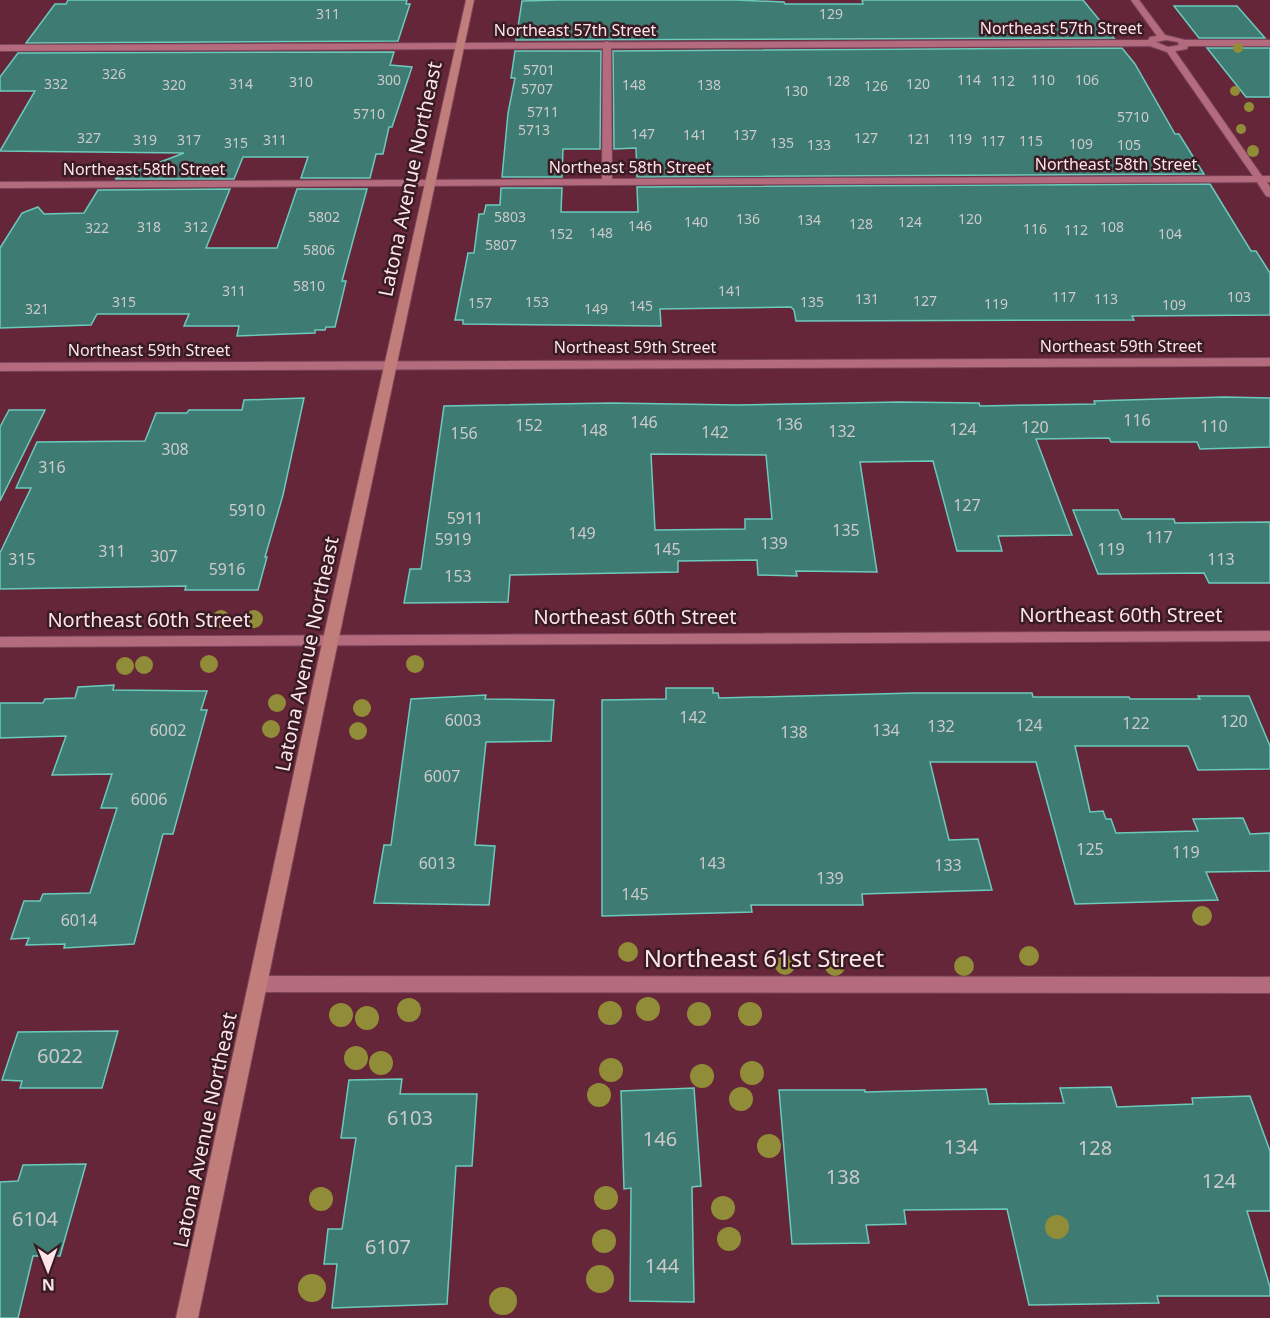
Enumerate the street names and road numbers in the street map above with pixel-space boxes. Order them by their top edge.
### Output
street label: Northeast 57th Street [980,17,1142,39]
street label: Northeast 57th Street [494,19,656,41]
street label: Latona Avenue Northeast [371,59,448,299]
street label: Northeast 58th Street [1035,153,1197,175]
street label: Northeast 58th Street [549,156,711,178]
street label: Northeast 58th Street [63,158,225,180]
street label: Northeast 59th Street [1040,335,1202,357]
street label: Northeast 59th Street [554,336,716,358]
street label: Northeast 59th Street [68,339,230,361]
street label: Latona Avenue Northeast [268,534,345,774]
street label: Northeast 60th Street [1019,601,1223,628]
street label: Northeast 60th Street [533,603,737,630]
street label: Northeast 60th Street [47,606,251,633]
street label: Northeast 61st Street [644,941,885,974]
street label: Latona Avenue Northeast [166,1010,243,1250]

